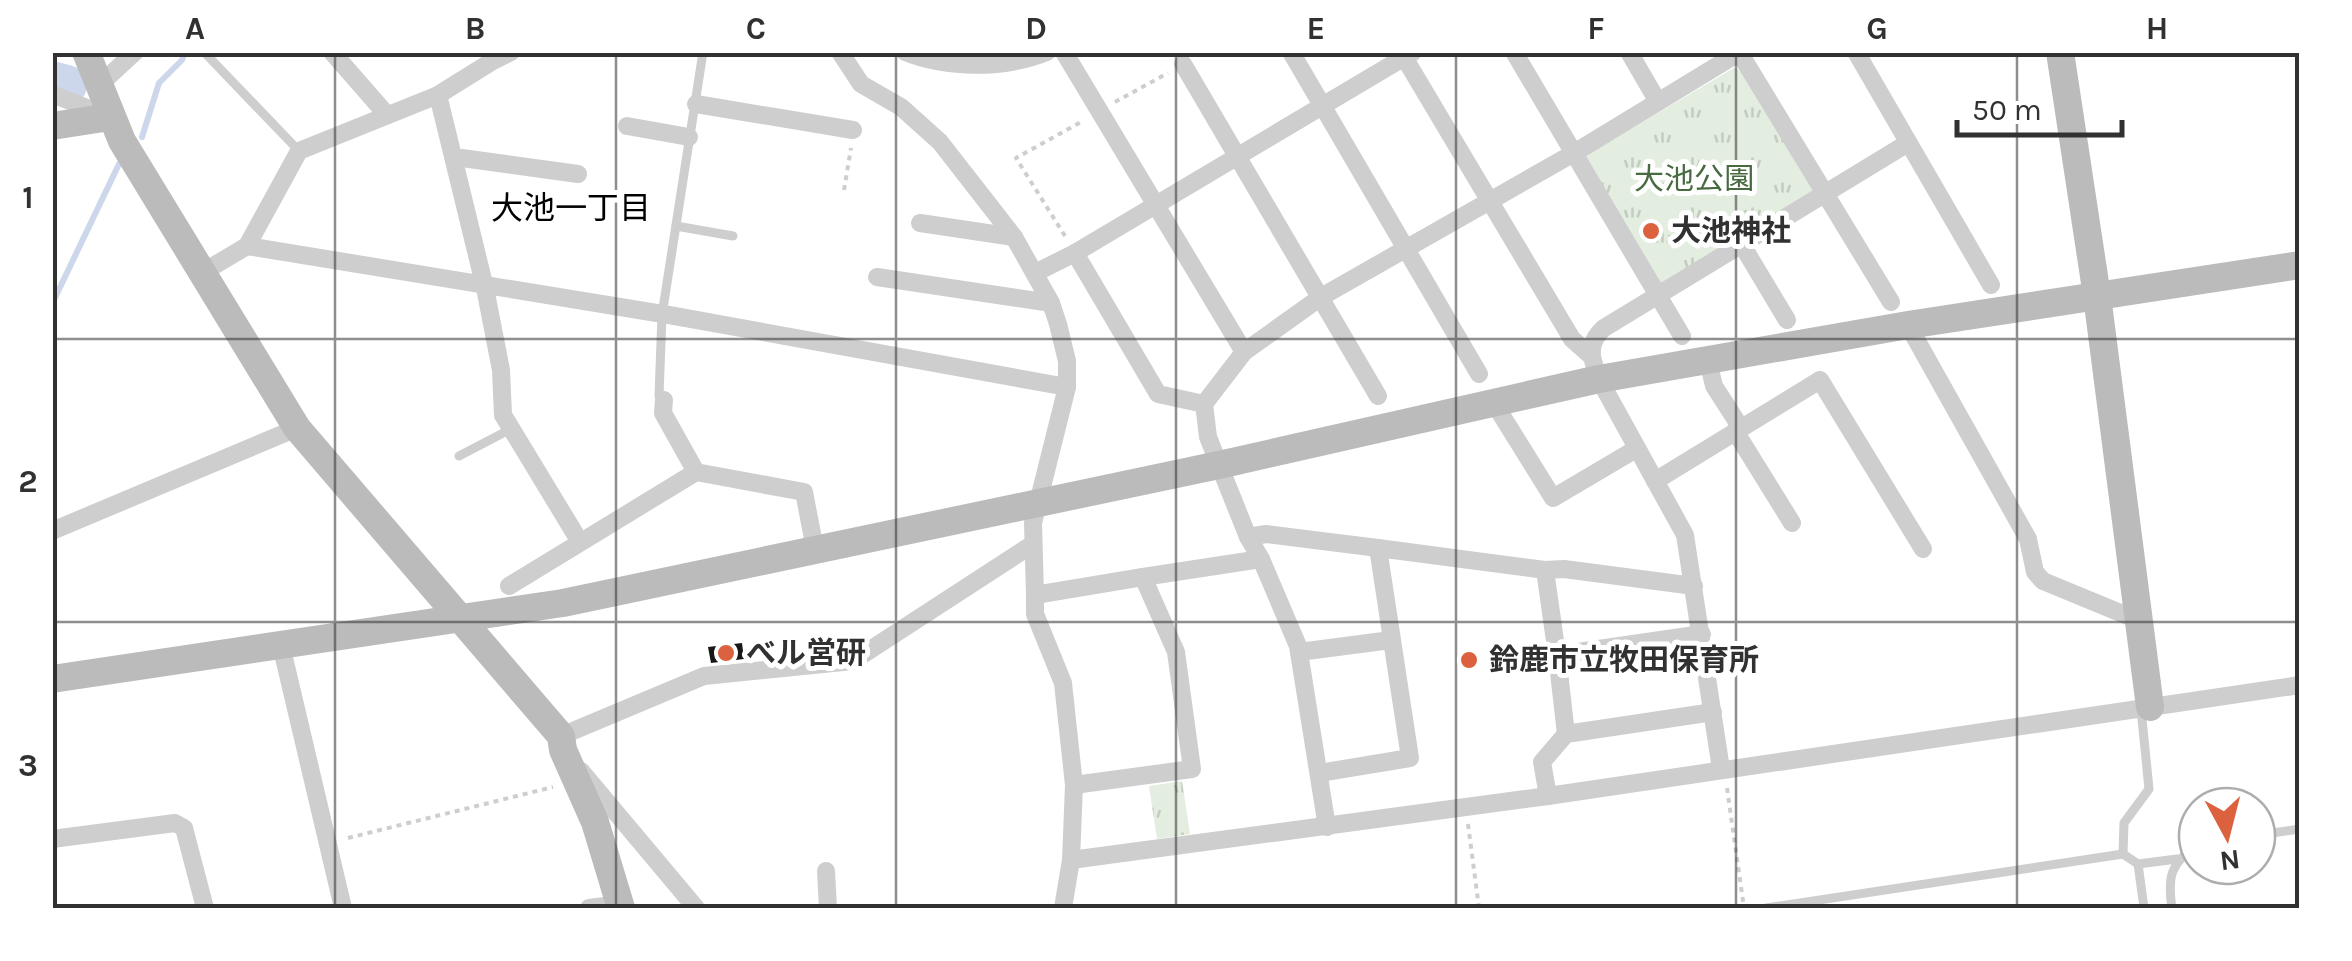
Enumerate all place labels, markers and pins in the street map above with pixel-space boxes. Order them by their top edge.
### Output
place label: 大池神社 [1671,213,1791,249]
marker: 大池神社 [1640,220,1662,242]
place label: べル営研 [746,635,866,671]
marker: べル営研 [715,642,737,664]
place label: 鈴鹿市立牧田保育所 [1489,642,1759,678]
marker: 鈴鹿市立牧田保育所 [1458,649,1480,671]

